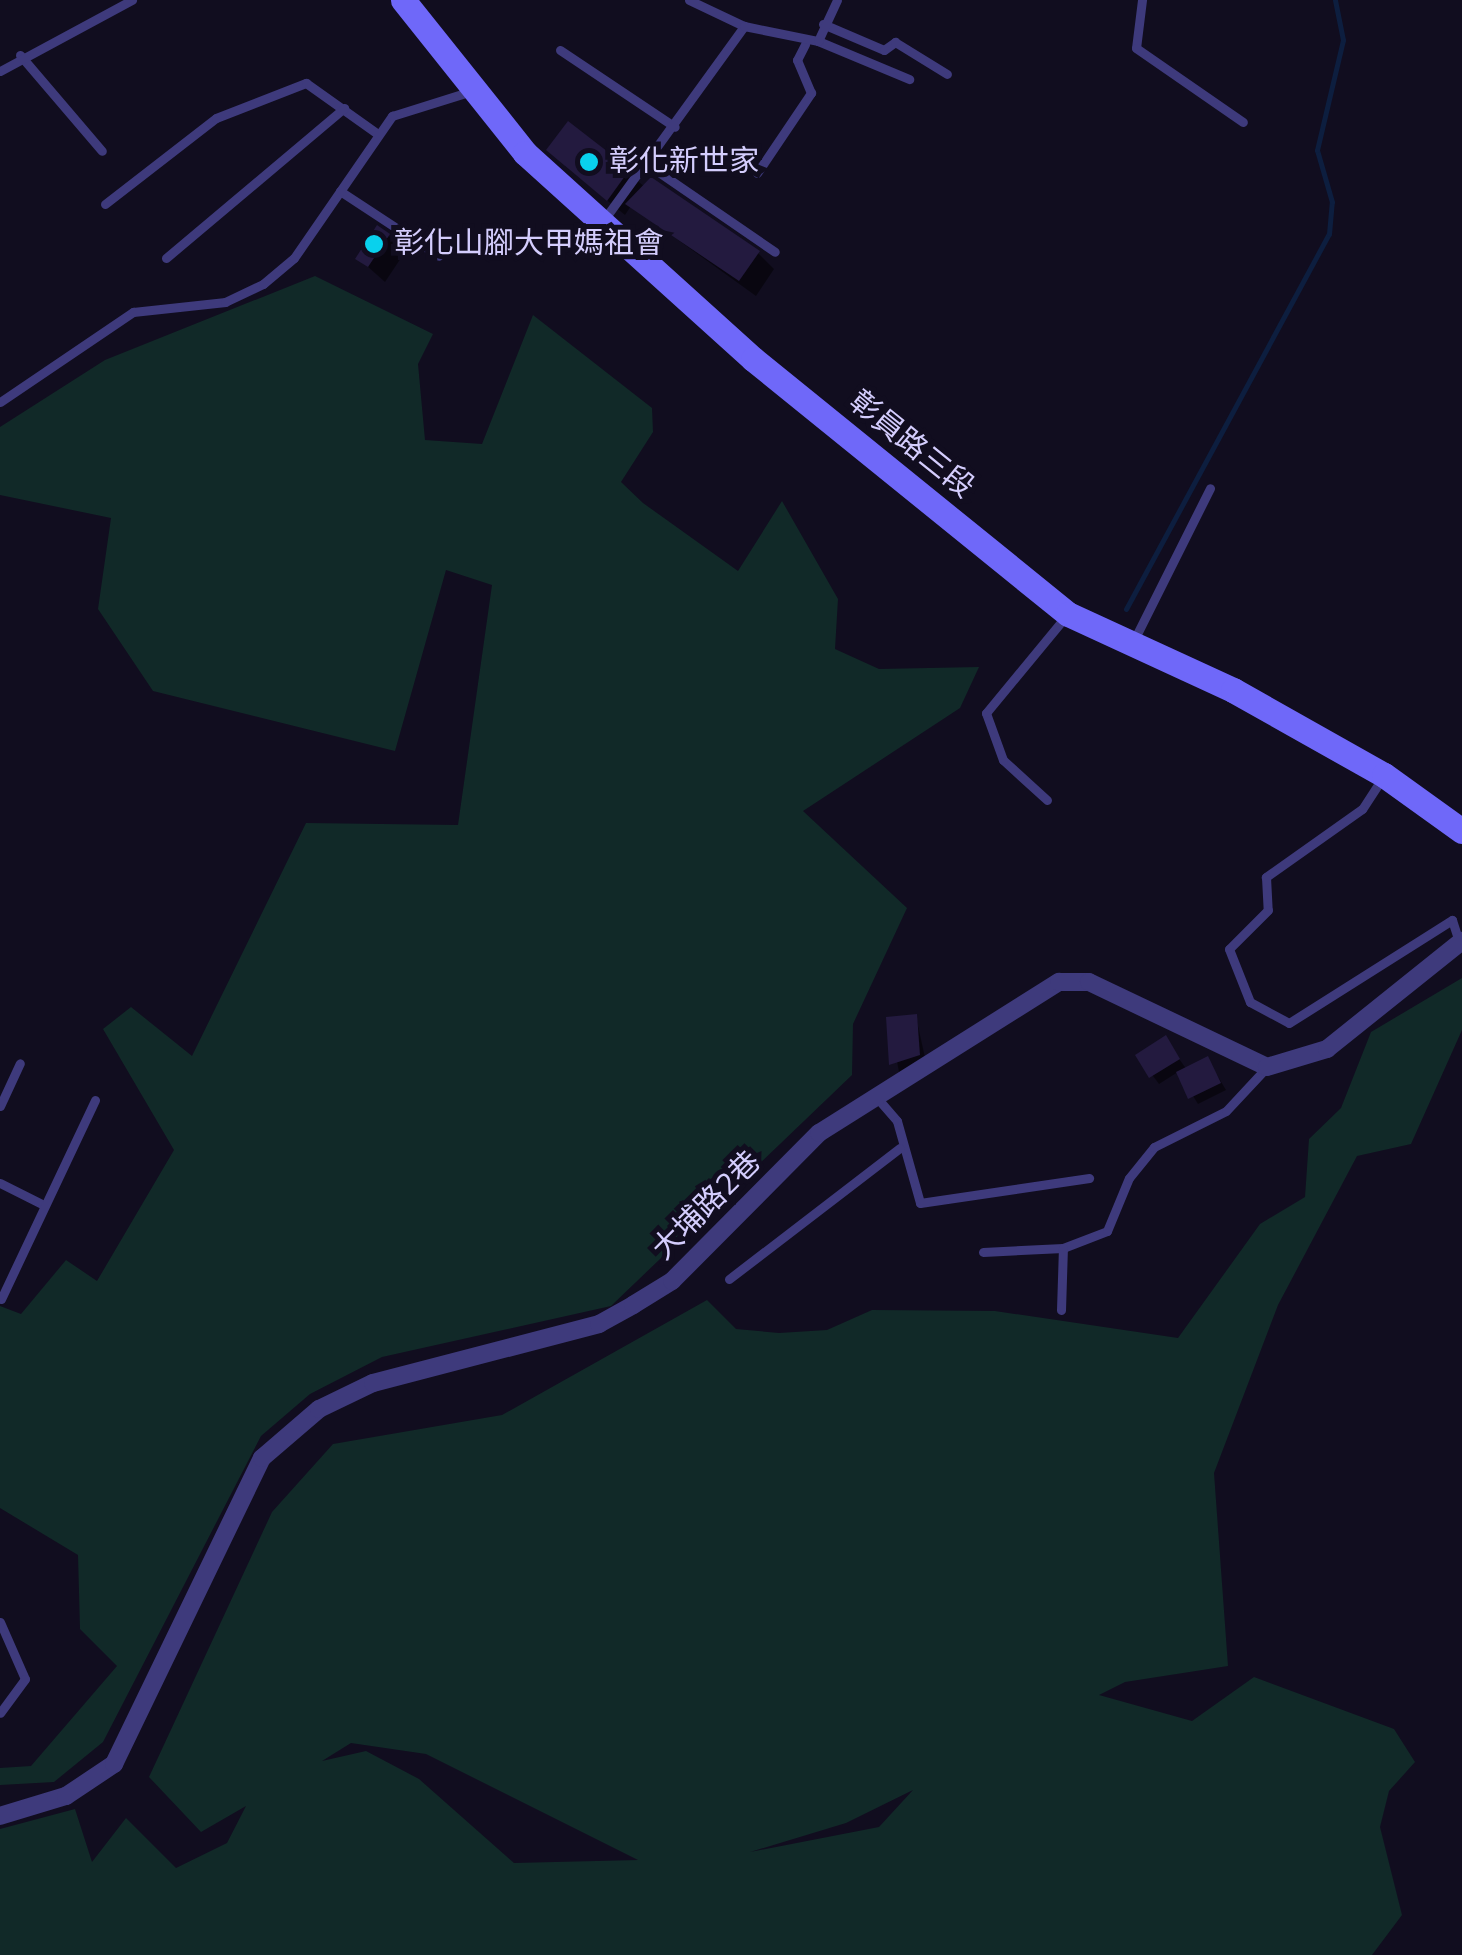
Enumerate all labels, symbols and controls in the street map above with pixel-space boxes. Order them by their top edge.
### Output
place label: 彰化新世家 [609,144,759,180]
marker: 彰化新世家 [578,151,600,173]
place label: 彰化山腳大甲媽祖會 [394,226,664,262]
marker: 彰化山腳大甲媽祖會 [363,233,385,255]
street label: 彰員路三段 [841,384,981,506]
street label: 大埔路2巷 [645,1144,769,1268]

